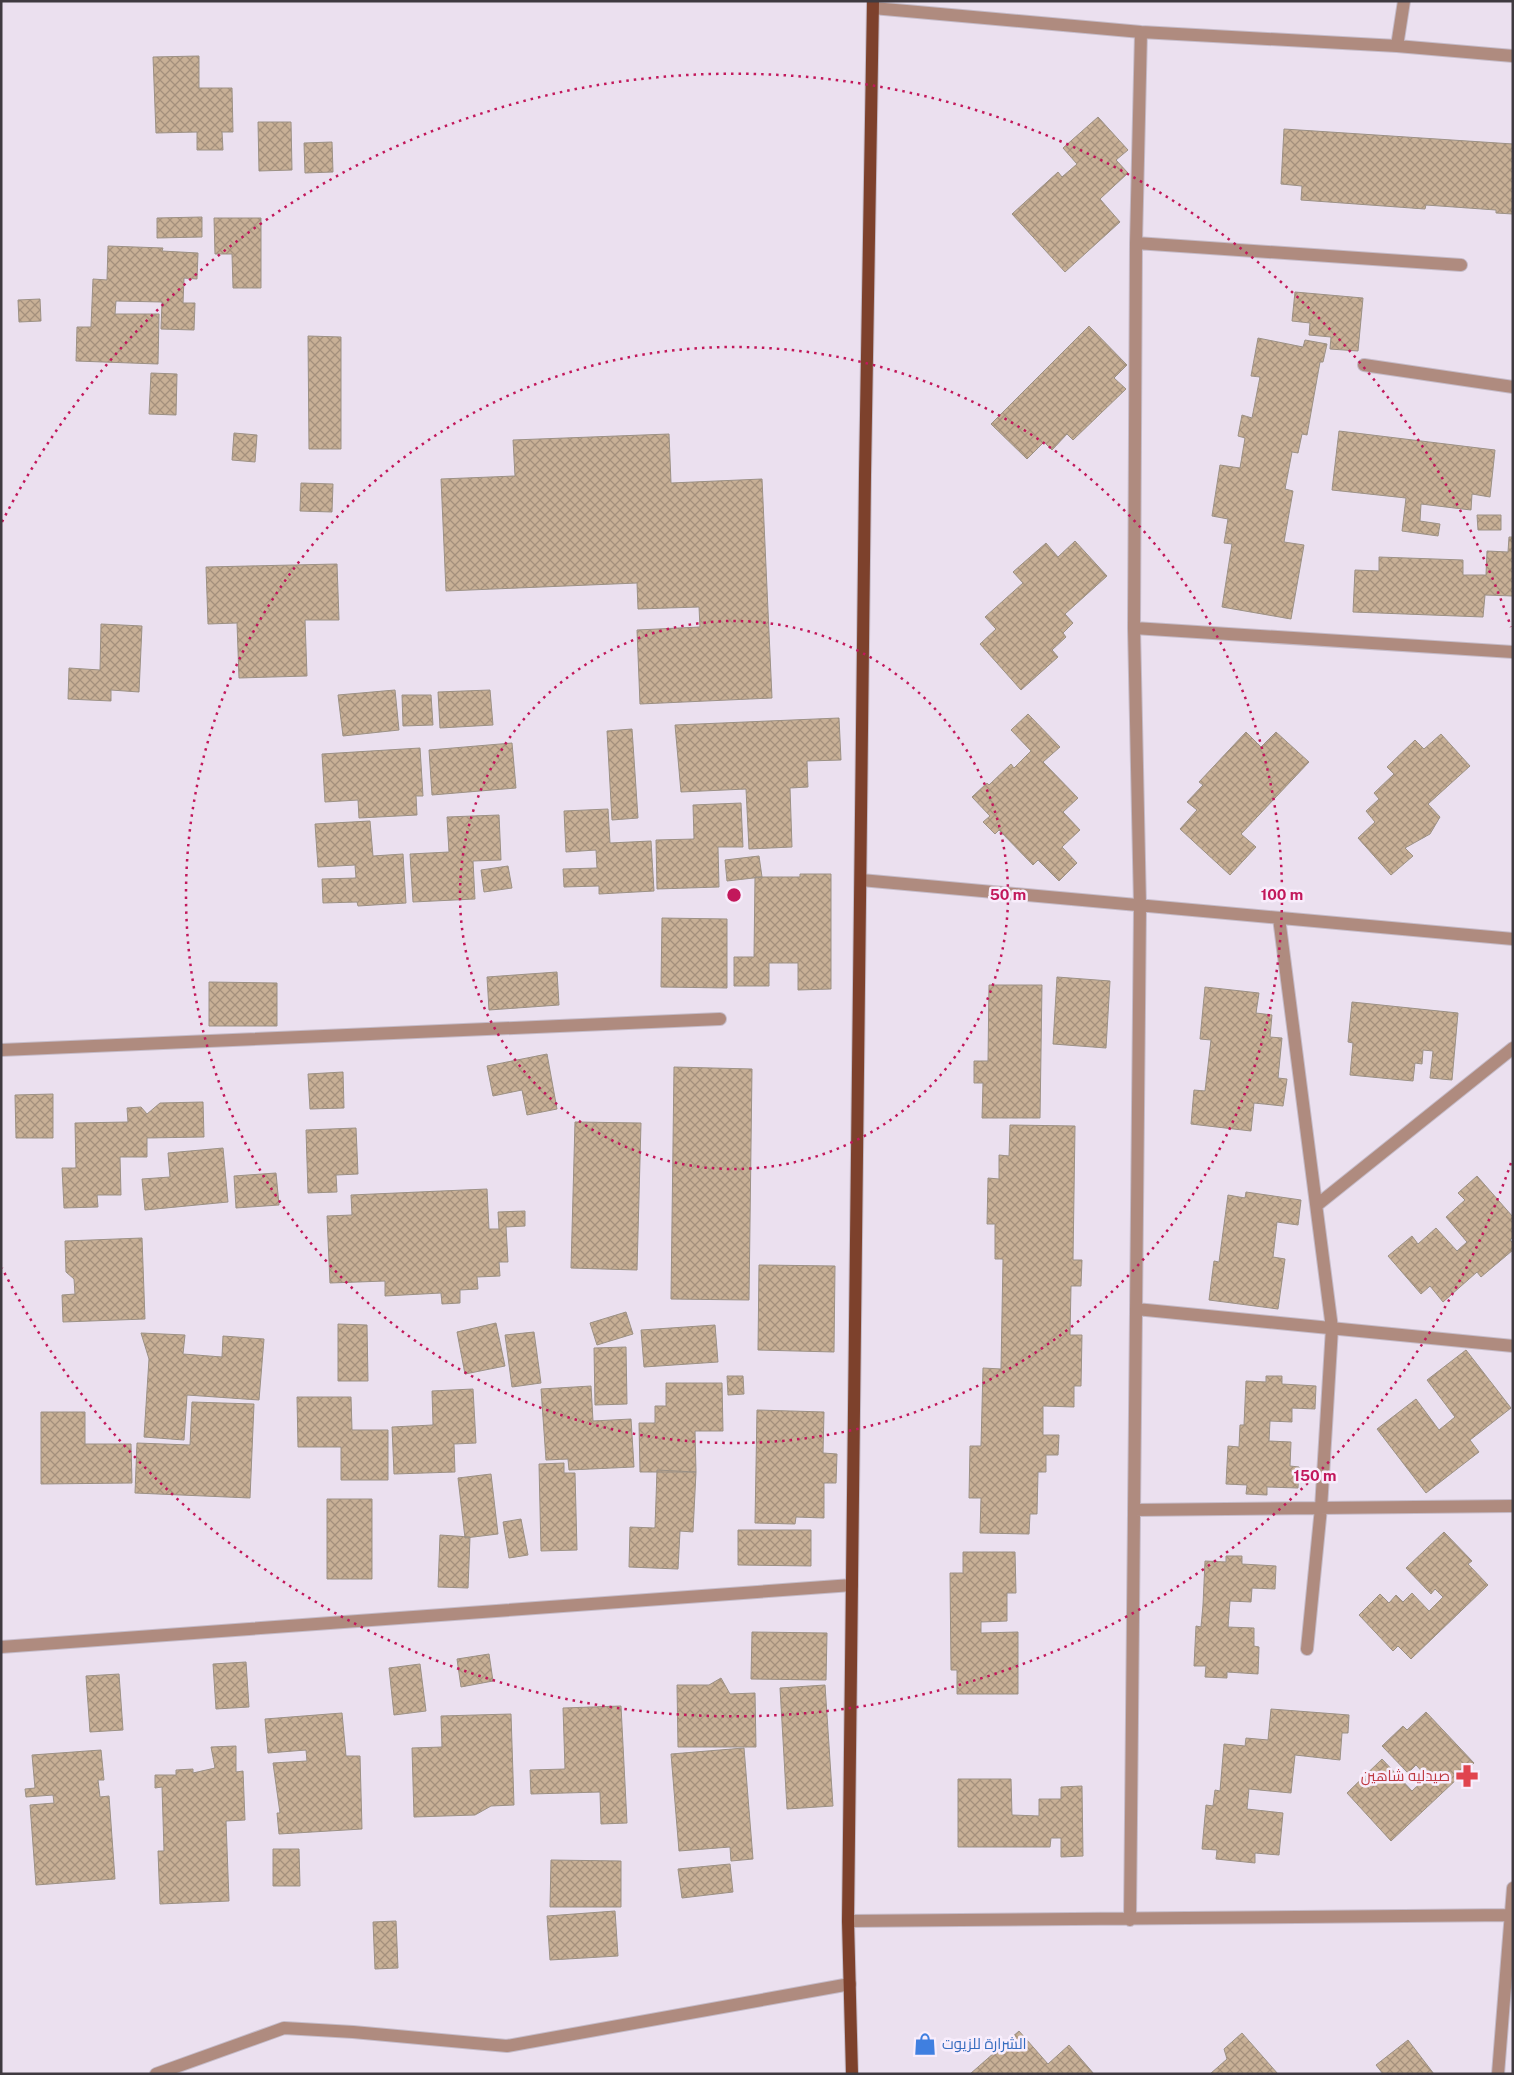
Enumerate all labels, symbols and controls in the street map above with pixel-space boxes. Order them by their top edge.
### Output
centre of rings [725,886,743,904]
text: 50 m [990,886,1026,903]
text: 100 m [1261,886,1303,903]
text: 150 m [1293,1467,1337,1484]
pharmacy icon: صيدليه شاهين [1454,1763,1480,1789]
place label: صيدليه شاهين [1361,1767,1450,1786]
shop icon: الشرارة للزيوت [912,2031,938,2057]
place label: الشرارة للزيوت [942,2035,1027,2053]

